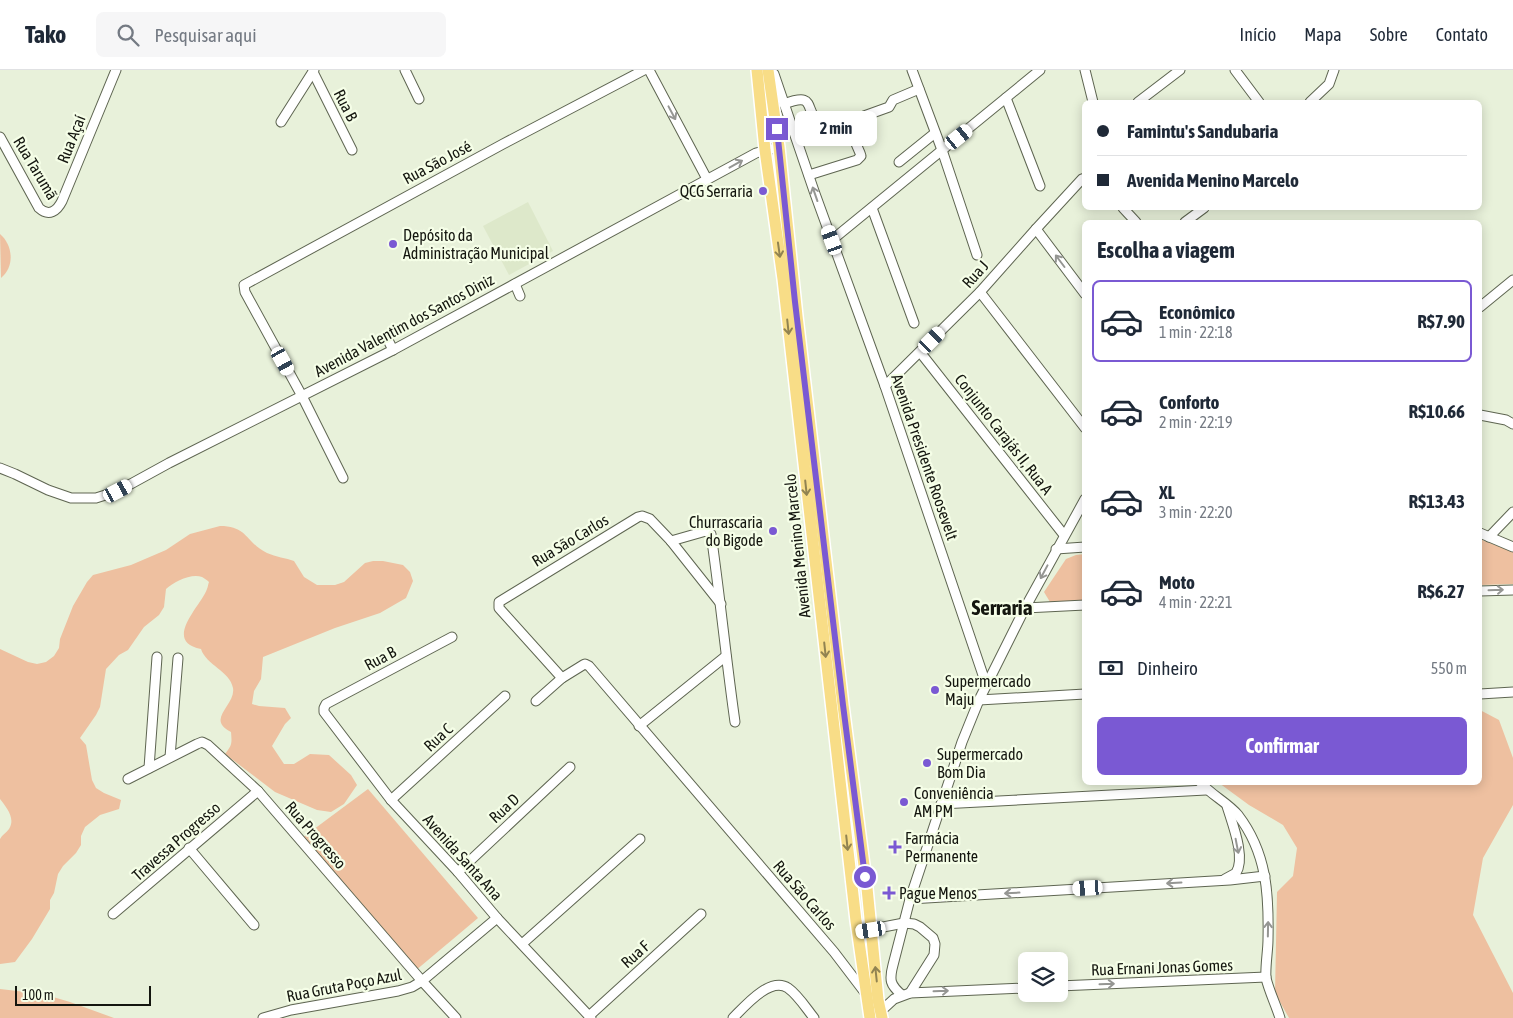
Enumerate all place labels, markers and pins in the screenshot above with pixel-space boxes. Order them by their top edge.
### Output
place label: QCG Serraria [680,182,753,200]
marker: QCG Serraria [757,185,769,197]
place label: Depósito da Administração Municipal [403,226,550,263]
marker: Depósito da Administração Municipal [387,238,399,250]
place label: Churrascaria do Bigode [689,513,763,550]
marker: Churrascaria do Bigode [767,525,779,537]
place label: Supermercado Maju [945,672,1031,709]
marker: Supermercado Maju [929,684,941,696]
place label: Supermercado Bom Dia [937,745,1023,781]
marker: Supermercado Bom Dia [921,757,933,769]
place label: Conveniência AM PM [914,784,994,820]
marker: Conveniência AM PM [898,796,910,808]
place label: Farmácia Permanente [905,829,978,865]
marker: Farmácia Permanente [889,841,901,853]
place label: Pague Menos [899,884,977,903]
marker: Pague Menos [883,887,895,899]

